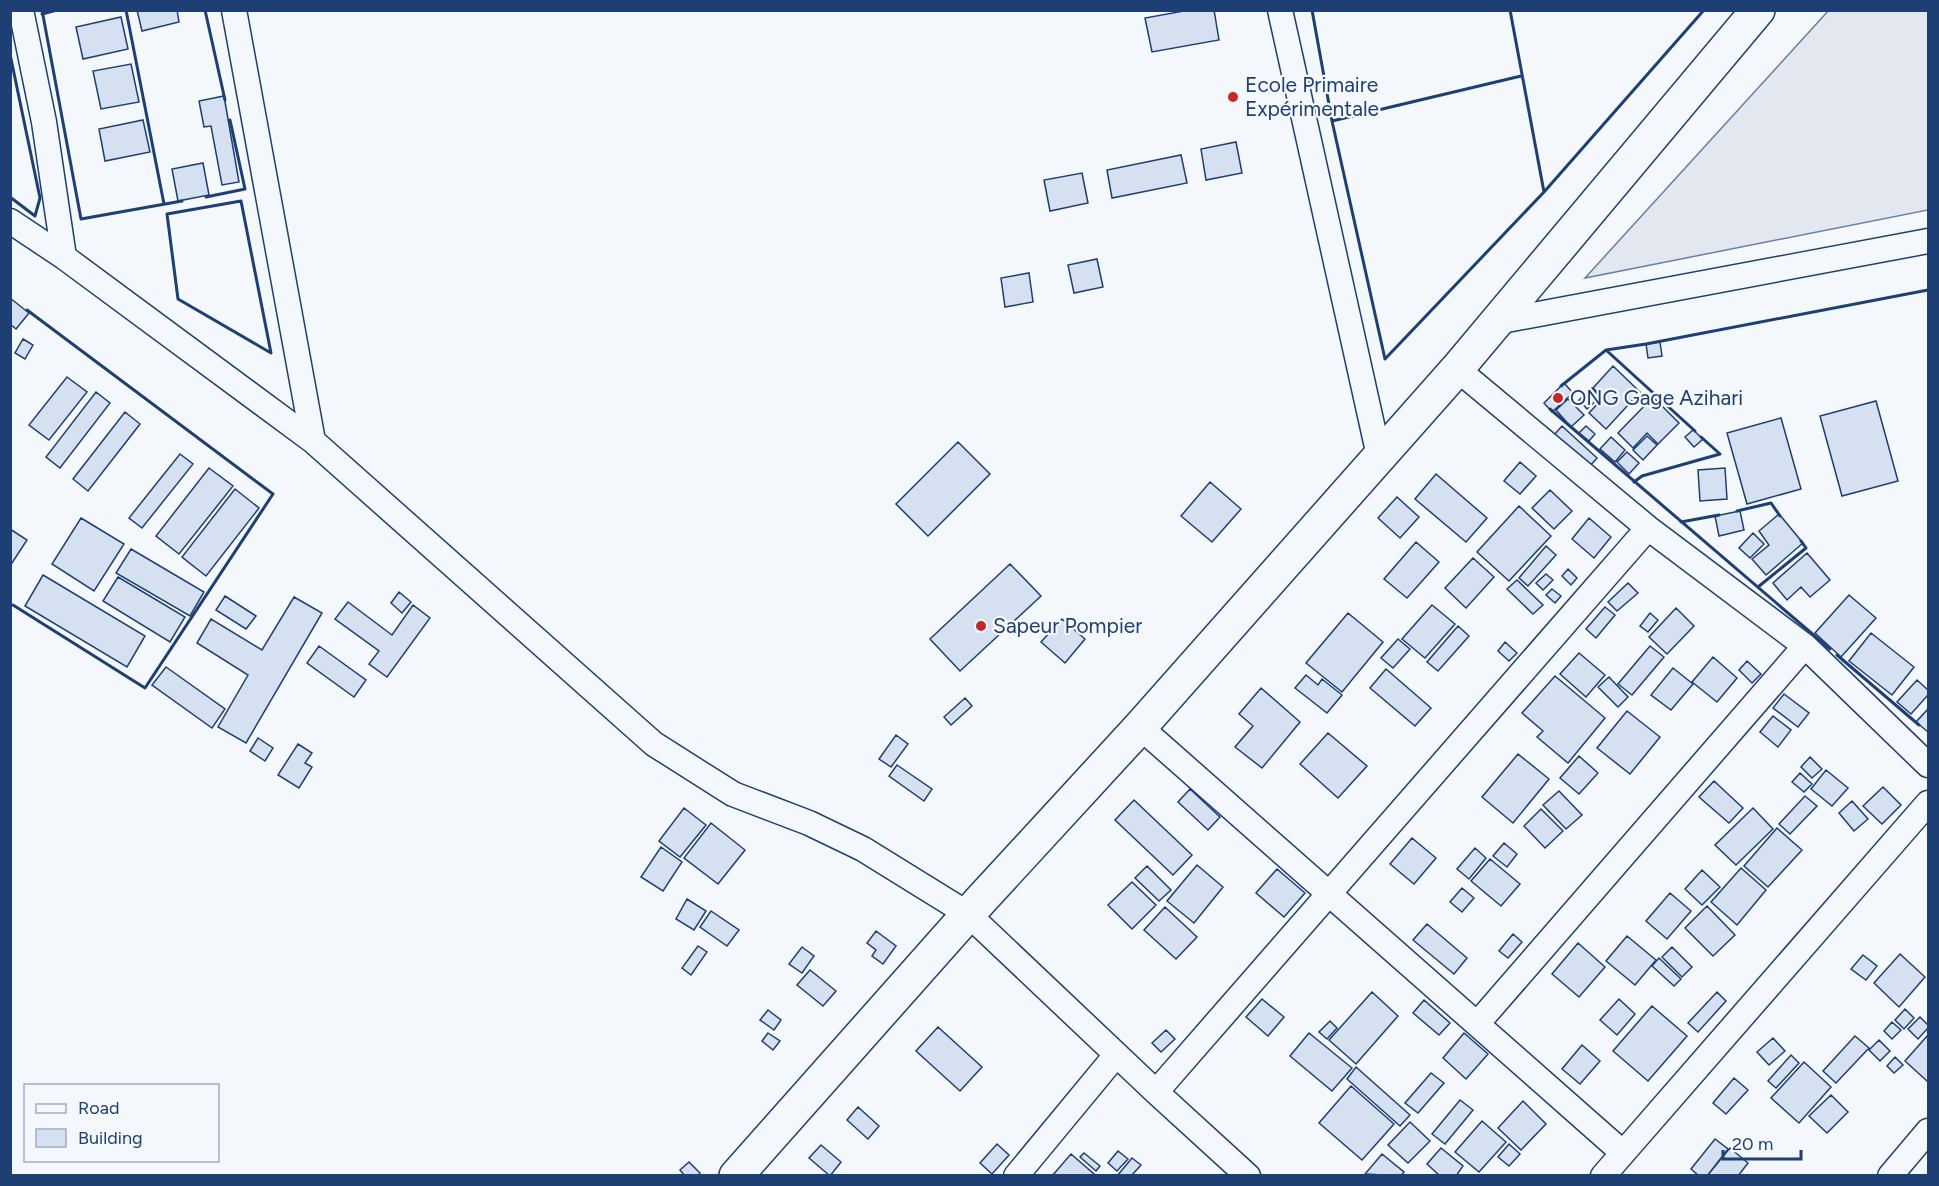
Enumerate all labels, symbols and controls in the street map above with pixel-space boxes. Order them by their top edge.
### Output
place label: Ecole Primaire Expérimentale [1245,72,1379,121]
marker: Ecole Primaire Expérimentale [1226,90,1240,104]
place label: ONG Gage Azihari [1570,385,1743,410]
marker: ONG Gage Azihari [1551,391,1565,405]
place label: Sapeur Pompier [993,613,1142,638]
marker: Sapeur Pompier [974,619,988,633]
legend [24,1084,219,1162]
text: Road [78,1097,119,1119]
scale bar [1723,1123,1801,1161]
text: Building [78,1127,143,1149]
text: 20 m [1732,1133,1773,1155]

